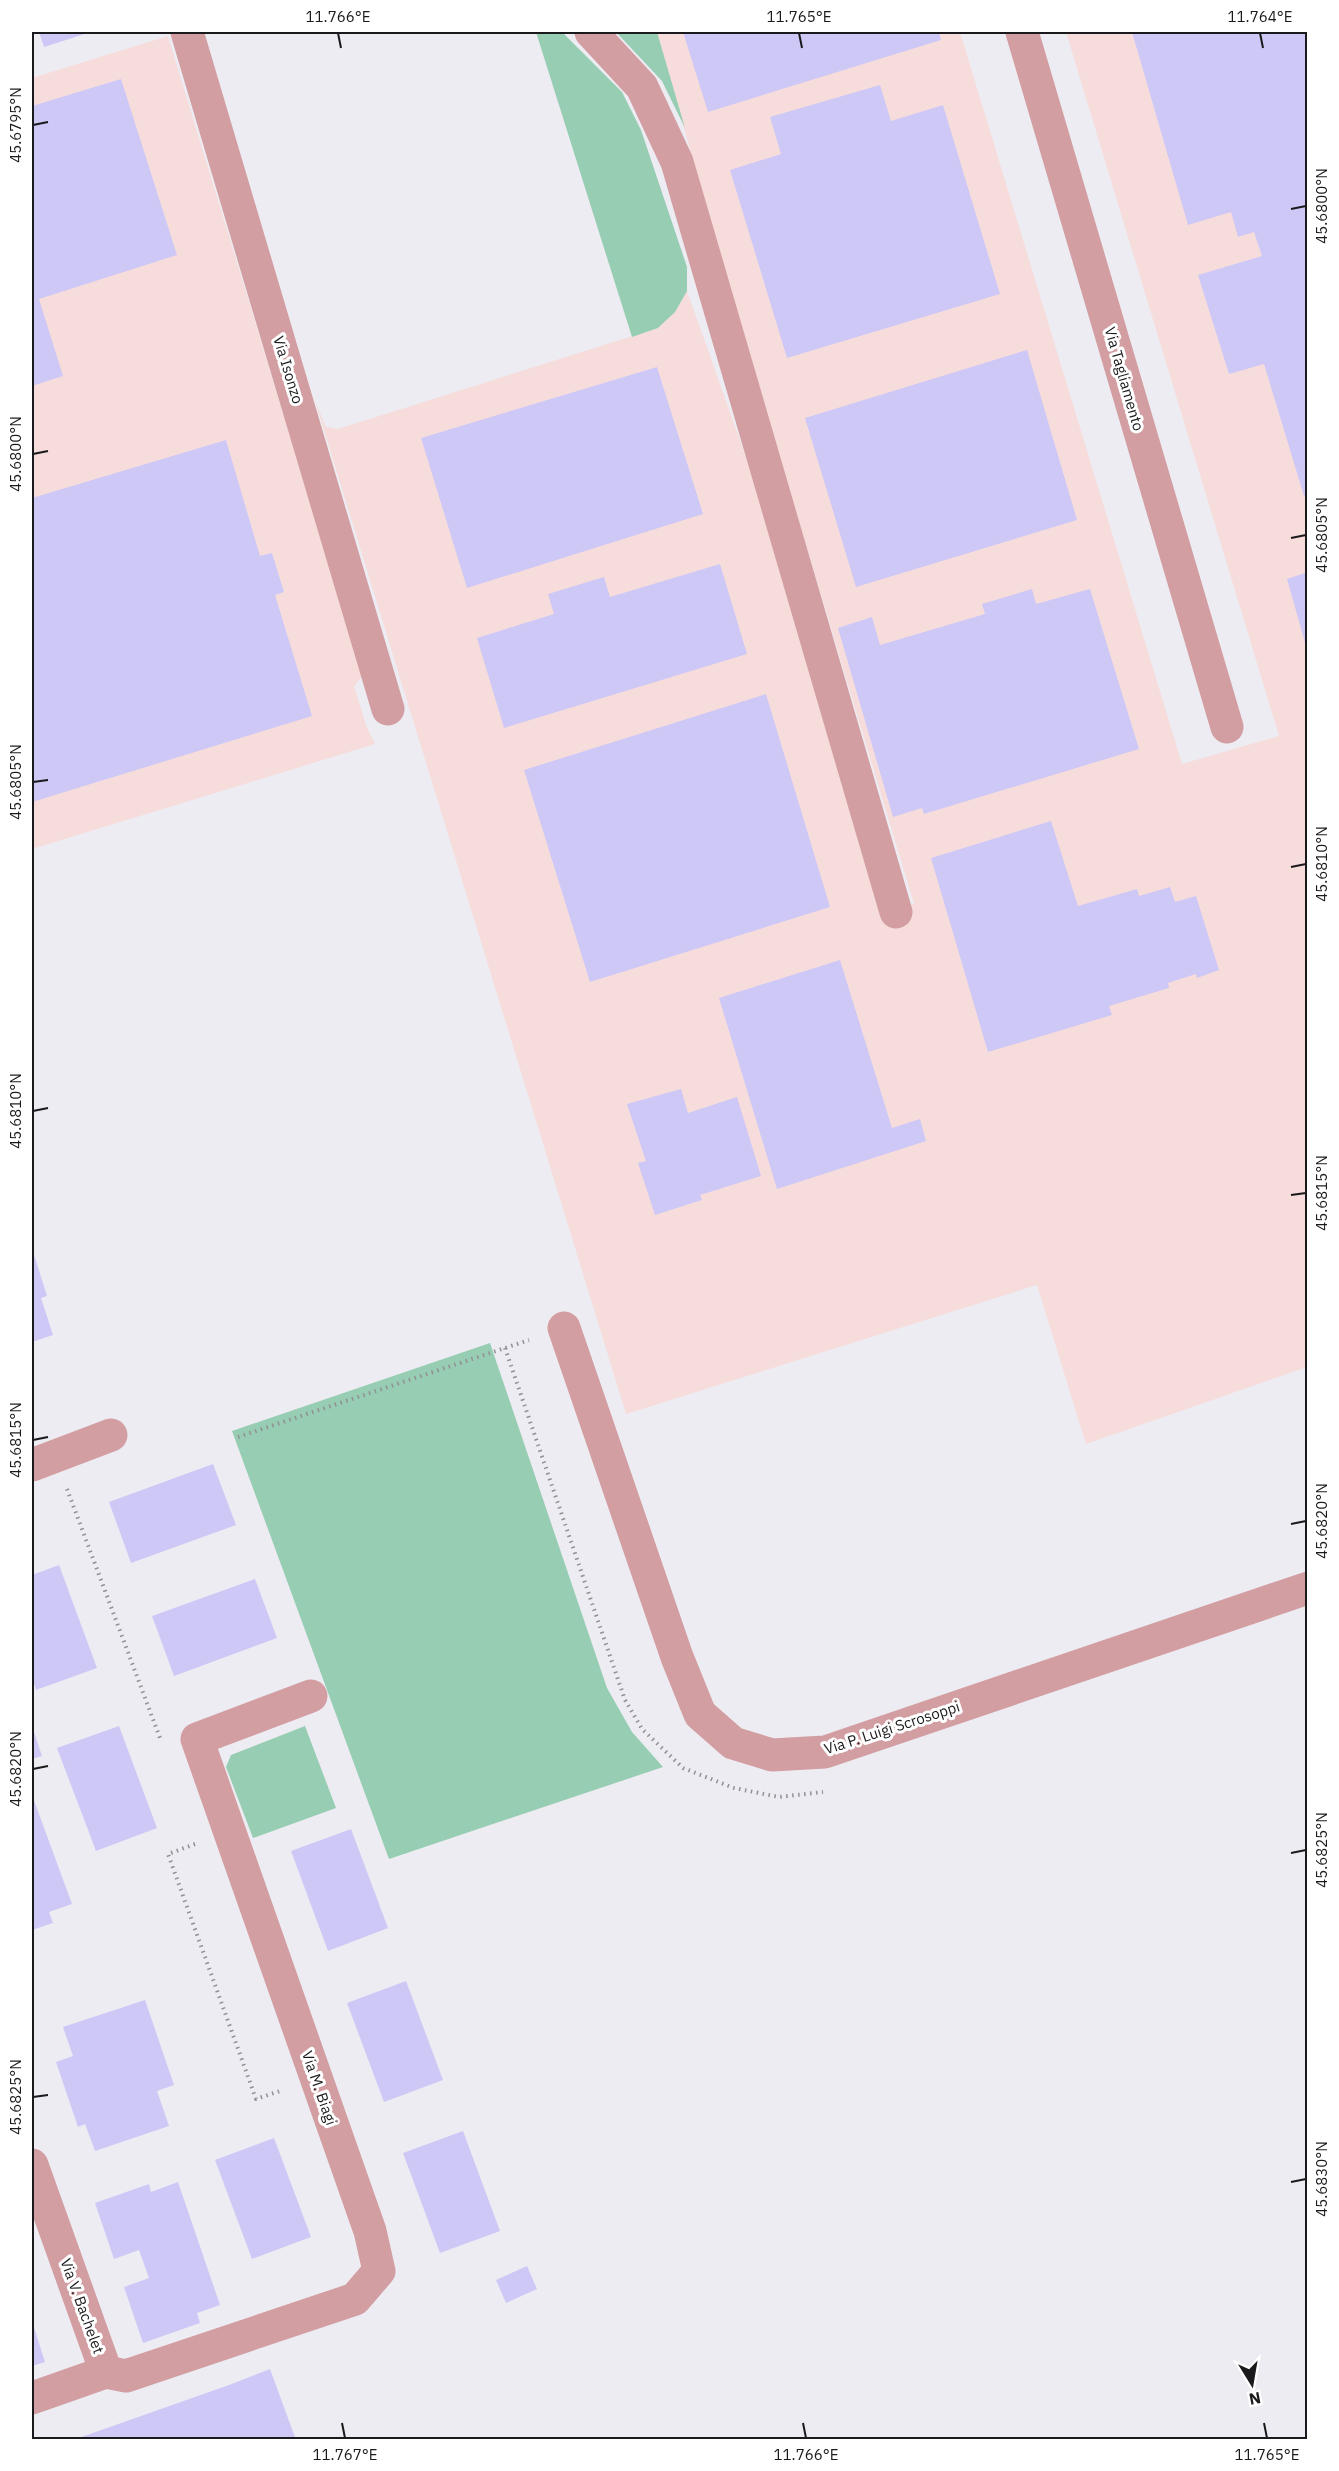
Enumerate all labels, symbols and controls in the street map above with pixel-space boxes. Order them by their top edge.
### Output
text: 11.766°E [306,7,370,26]
text: 11.765°E [767,7,831,26]
text: 11.764°E [1228,7,1292,26]
text: 45.6795°N [6,87,25,163]
text: 45.6800°N [1312,168,1331,244]
street label: Via Tagliamento [1101,325,1148,433]
street label: Via Isonzo [269,334,308,406]
text: 45.6800°N [6,416,25,492]
text: 45.6805°N [1312,497,1331,573]
text: 45.6805°N [6,744,25,820]
text: 45.6810°N [1312,826,1331,902]
text: 45.6810°N [6,1073,25,1149]
text: 45.6815°N [1312,1155,1331,1231]
text: 45.6815°N [6,1402,25,1478]
text: 45.6820°N [1312,1483,1331,1559]
street label: Via P. Luigi Scrosoppi [822,1697,962,1758]
text: 45.6820°N [6,1731,25,1807]
text: 45.6825°N [1312,1812,1331,1888]
street label: Via M. Biagi [298,2048,341,2128]
text: 45.6825°N [6,2059,25,2135]
text: 45.6830°N [1312,2141,1331,2217]
street label: Via V. Bachelet [56,2256,108,2356]
north arrow [1222,2354,1282,2414]
text: N [1247,2388,1262,2410]
text: 11.767°E [313,2445,377,2464]
text: 11.766°E [774,2445,838,2464]
text: 11.765°E [1235,2445,1299,2464]

